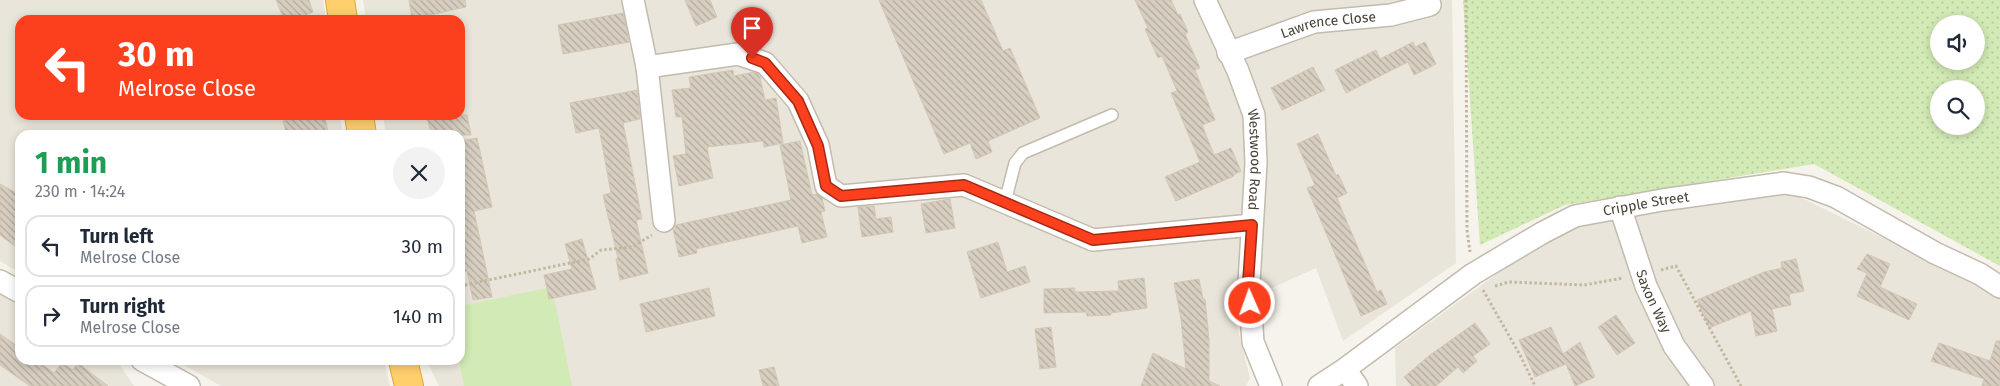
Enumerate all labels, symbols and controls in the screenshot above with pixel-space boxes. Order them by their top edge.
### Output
pin [731,7,773,58]
street label: Lawrence Close [1278,8,1377,42]
icon: arrive [738,14,766,42]
map controls [1930,15,1985,135]
button: sound [1930,15,1985,70]
text: 30 m [118,33,195,75]
icon: left [35,35,100,100]
text: Melrose Close [118,75,256,102]
button: search [1930,80,1985,135]
street label: Westwood Road [1244,107,1265,211]
text: 1 min [35,145,107,181]
button: close [393,147,445,199]
text: 230 m · 14:24 [35,182,125,201]
street label: Cripple Street [1602,188,1691,219]
text: Turn left [80,225,154,248]
icon: left [37,232,65,260]
text: 30 m [402,235,443,258]
text: Melrose Close [80,248,180,267]
street label: Saxon Way [1633,267,1675,336]
position arrow [1223,276,1275,328]
text: Turn right [80,295,165,318]
icon: right [37,302,65,330]
text: 140 m [393,305,443,328]
text: Melrose Close [80,318,180,337]

